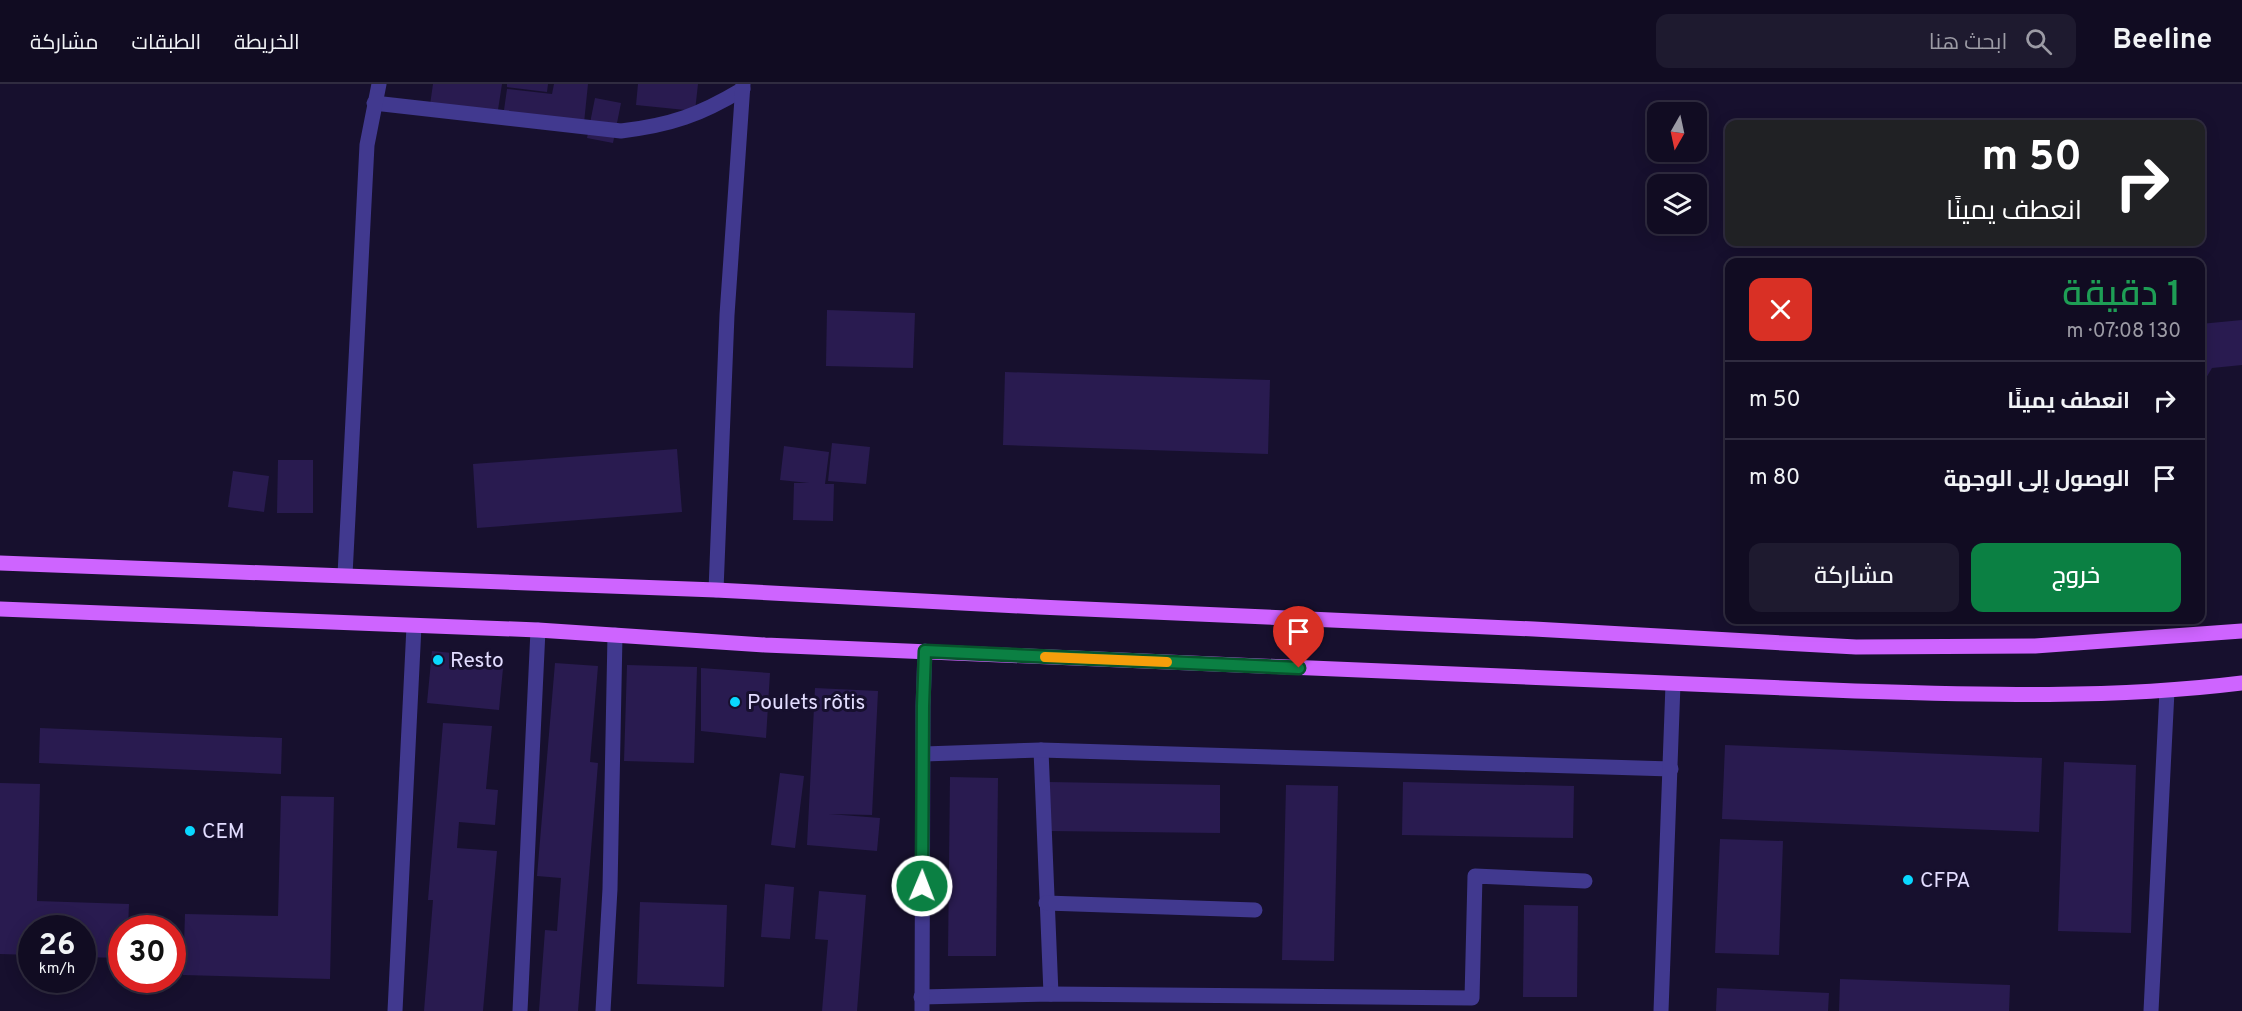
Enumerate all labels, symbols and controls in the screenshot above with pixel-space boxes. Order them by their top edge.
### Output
search box [1656,14,2076,68]
text: Beeline [2112,23,2212,59]
icon: search [2022,25,2055,58]
text: مشاركة [30,30,99,57]
text: الطبقات [132,30,201,57]
text: الخريطة [234,30,300,57]
text: ابحث هنا [1929,30,2007,57]
north arrow [1647,102,1707,162]
map controls [1647,102,1707,234]
text: 50 m [1982,132,2082,185]
icon: right [2103,144,2181,222]
button: layers [1647,174,1707,234]
text: انعطف يمينًا [1946,195,2082,229]
text: 1 دقيقة [2062,273,2181,319]
button: close [1749,278,1812,341]
text: 130 m · 07:08 [2066,319,2181,345]
icon: right [2148,384,2181,417]
text: 50 m [1749,387,1801,414]
text: انعطف يمينًا [2007,389,2130,416]
icon: arrive [2148,462,2181,495]
text: 80 m [1749,465,1800,492]
text: الوصول إلى الوجهة [1944,467,2130,494]
button: مشاركة [1749,543,1959,612]
button: خروج [1971,543,2181,612]
pin [1273,606,1324,668]
icon: arrive [1282,615,1315,648]
place label: Resto [450,648,504,675]
marker: Resto [431,653,445,667]
place label: Poulets rôtis [747,690,865,717]
marker: Poulets rôtis [728,695,742,709]
place label: CEM [202,819,245,846]
marker: CEM [183,824,197,838]
position arrow [890,854,954,918]
place label: CFPA [1920,868,1971,895]
marker: CFPA [1901,873,1915,887]
speed limit sign: 30 [108,915,186,993]
text: 26 [39,928,75,965]
text: km/h [39,960,75,979]

